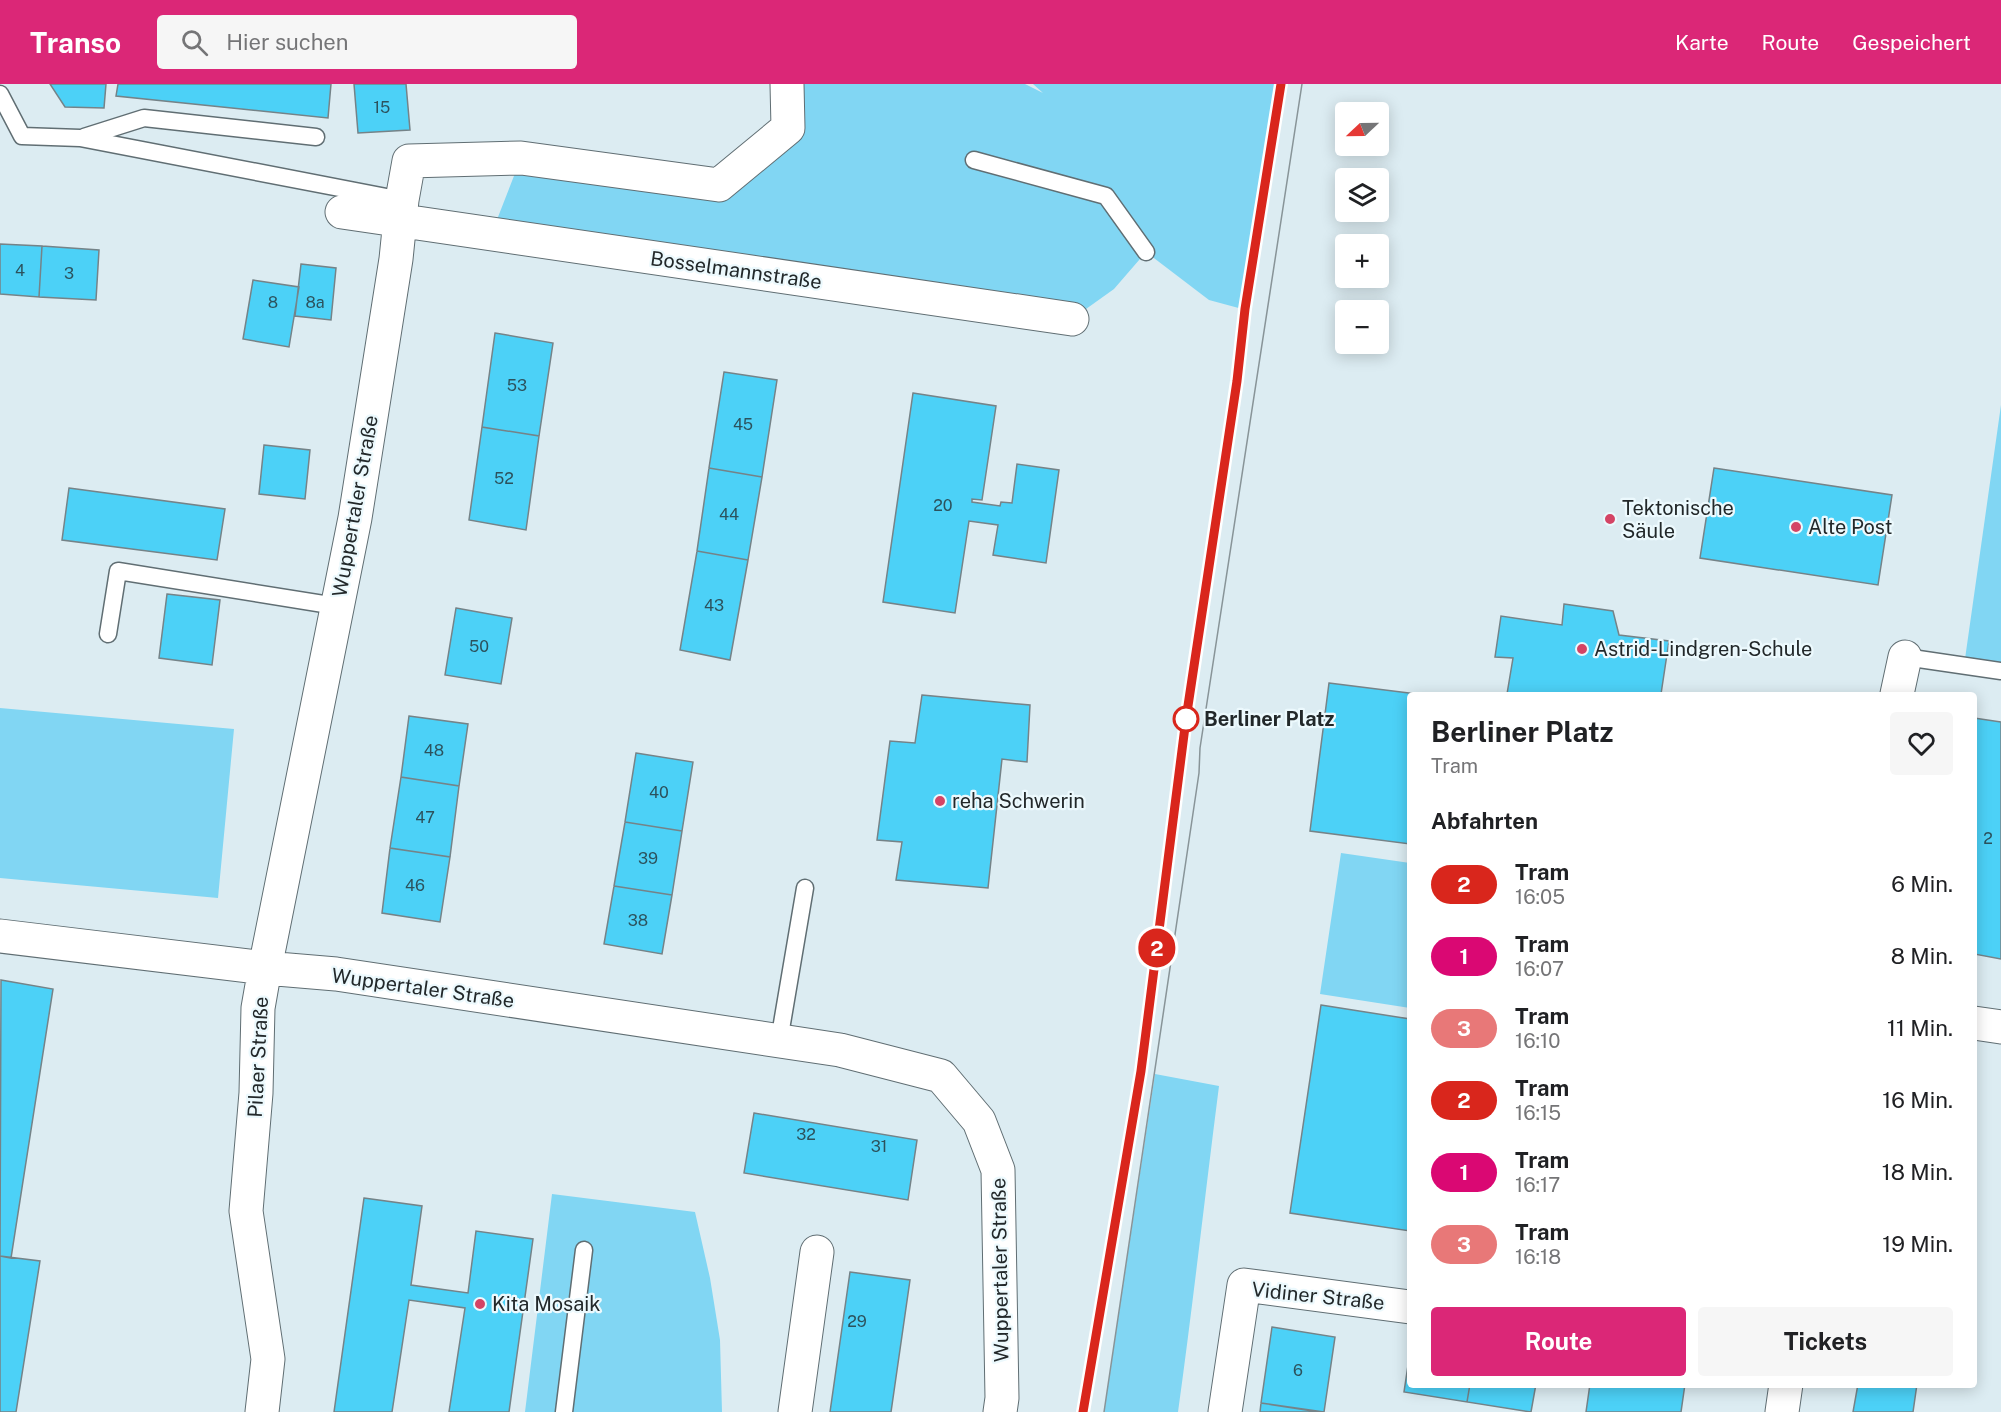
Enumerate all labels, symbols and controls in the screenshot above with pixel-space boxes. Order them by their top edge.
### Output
search box [157,15,577,69]
text: Transo [30,26,121,59]
icon: search [178,26,211,59]
text: Hier suchen [226,29,349,55]
text: Karte [1675,30,1729,55]
text: Route [1762,30,1819,55]
text: Gespeichert [1852,30,1971,55]
house number: 15 [374,98,390,117]
north arrow [1335,102,1389,156]
map controls [1335,102,1389,354]
button: layers [1335,168,1389,222]
button: + [1335,234,1389,288]
street label: Bosselmannstraße [649,246,823,294]
house number: 4 [15,261,25,280]
house number: 3 [64,264,74,283]
house number: 8 [268,293,278,312]
house number: 8a [305,293,325,312]
button: − [1335,300,1389,354]
house number: 53 [507,376,527,395]
street label: Wuppertaler Straße [327,413,383,599]
house number: 45 [733,415,753,434]
house number: 52 [494,469,514,488]
house number: 20 [933,496,953,515]
place label: Tektonische Säule [1622,496,1734,543]
house number: 44 [719,505,739,524]
marker: Tektonische Säule [1603,512,1617,526]
place label: Alte Post [1808,515,1893,539]
marker: Alte Post [1789,520,1803,534]
house number: 43 [704,596,724,615]
house number: 50 [469,637,489,656]
place label: Astrid-Lindgren-Schule [1594,637,1812,661]
marker: Astrid-Lindgren-Schule [1575,642,1589,656]
marker: Berliner Platz [1173,706,1199,732]
place label: Berliner Platz [1204,707,1334,731]
button: heart [1890,712,1953,775]
text: Berliner Platz [1431,715,1613,748]
house number: 48 [424,741,444,760]
text: Tram [1431,754,1478,778]
house number: 40 [649,783,669,802]
place label: reha Schwerin [952,789,1085,813]
marker: reha Schwerin [933,794,947,808]
house number: 47 [415,808,435,827]
text: Abfahrten [1431,808,1538,834]
house number: 2 [1983,829,1993,848]
house number: 39 [638,849,658,868]
text: Tram [1515,859,1569,885]
text: 6 Min. [1891,871,1953,897]
text: 2 [1457,872,1471,897]
house number: 46 [405,876,425,895]
text: 16:05 [1515,885,1565,909]
house number: 38 [628,911,648,930]
line badge: 2 [1138,928,1176,968]
text: Tram [1515,931,1569,957]
text: 2 [1150,936,1164,961]
text: 8 Min. [1891,943,1953,969]
text: 1 [1460,944,1469,969]
text: 16:07 [1515,957,1564,981]
street label: Wuppertaler Straße [330,963,516,1013]
street label: Pilaer Straße [243,996,273,1118]
text: Tram [1515,1003,1569,1029]
text: 11 Min. [1887,1015,1953,1041]
text: 3 [1457,1016,1471,1041]
text: 16:10 [1515,1029,1560,1053]
text: Tram [1515,1075,1569,1101]
text: 16 Min. [1882,1087,1953,1113]
text: 2 [1457,1088,1471,1113]
text: 16:15 [1515,1101,1561,1125]
house number: 32 [796,1125,816,1144]
house number: 31 [871,1137,887,1156]
text: Tram [1515,1147,1569,1173]
text: 18 Min. [1882,1159,1953,1185]
text: 1 [1460,1160,1469,1185]
text: 16:17 [1515,1173,1560,1197]
street label: Wuppertaler Straße [986,1178,1014,1362]
text: Tram [1515,1219,1569,1245]
text: 19 Min. [1882,1231,1953,1257]
text: 3 [1457,1232,1471,1257]
text: 16:18 [1515,1245,1561,1269]
street label: Vidiner Straße [1250,1277,1386,1315]
place label: Kita Mosaik [492,1292,601,1316]
marker: Kita Mosaik [473,1297,487,1311]
button: Route [1431,1307,1686,1376]
button: Tickets [1698,1307,1953,1376]
house number: 29 [847,1312,867,1331]
house number: 6 [1293,1361,1303,1380]

